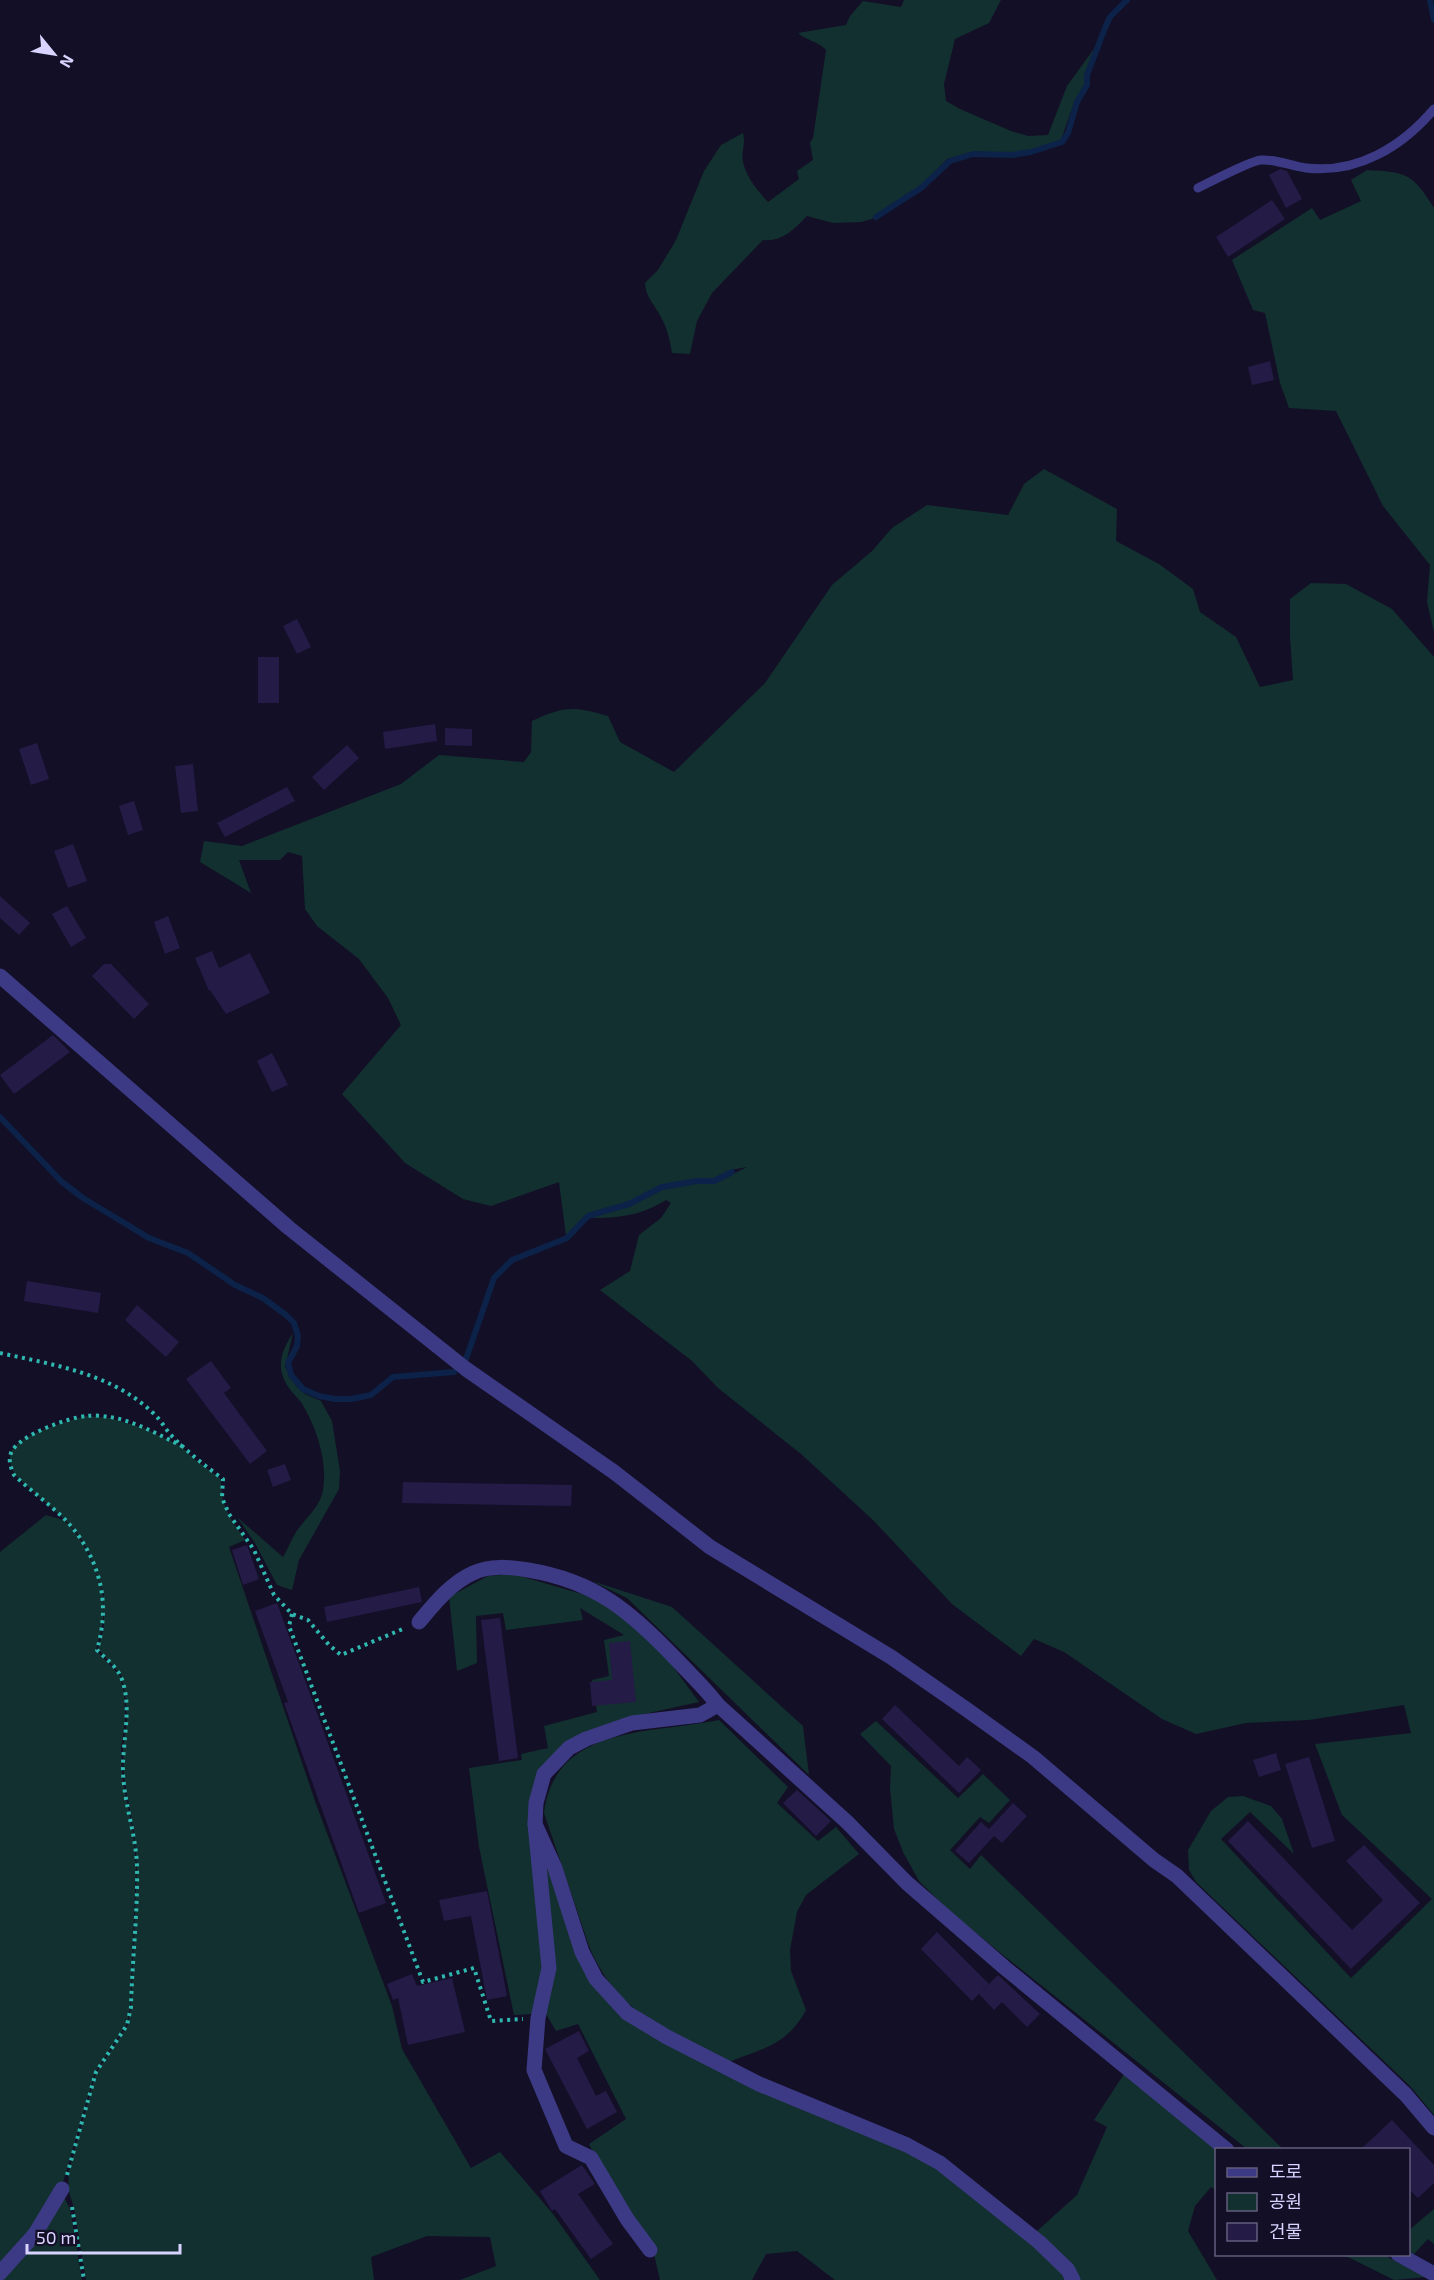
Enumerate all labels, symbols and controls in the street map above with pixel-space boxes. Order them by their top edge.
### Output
north arrow [24,24,84,84]
text: N [56,52,79,72]
legend [1215,2148,1410,2256]
text: 도로 [1269,2160,1302,2182]
text: 공원 [1269,2190,1302,2212]
scale bar [27,2217,180,2255]
text: 건물 [1269,2220,1302,2242]
text: 50 m [36,2226,76,2248]

